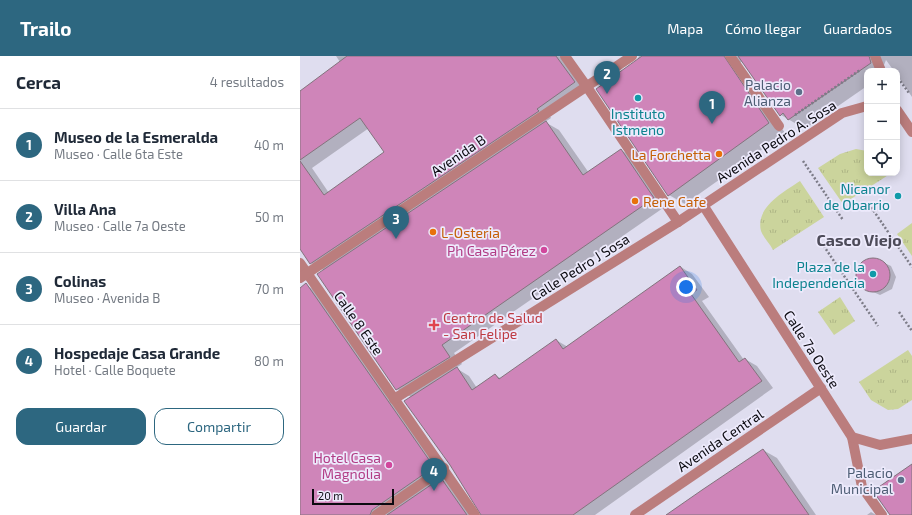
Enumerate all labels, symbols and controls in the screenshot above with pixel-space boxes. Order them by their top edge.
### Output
text: Trailo [20,17,72,40]
text: Mapa [667,20,703,37]
text: Cómo llegar [725,20,801,37]
text: Guardados [823,20,892,37]
pin: 2 [594,61,620,94]
map controls [864,68,900,176]
button: + [864,68,900,104]
text: Cerca [16,72,61,92]
text: 4 resultados [210,74,284,90]
place label: Palacio Alianza [744,76,791,109]
marker: Palacio Alianza [794,87,804,97]
pin: 1 [699,91,725,124]
marker: Instituto Istmeno [633,93,643,103]
street label: Avenida Pedro A. Sosa [713,96,839,186]
button: − [864,104,900,140]
place label: Instituto Istmeno [611,105,665,138]
text: Museo de la Esmeralda [54,128,218,146]
street label: Avenida B [427,131,489,179]
text: 1 [26,137,32,153]
text: 40 m [254,137,284,153]
button: locate [864,140,900,176]
text: Museo · Calle 6ta Este [54,146,183,162]
place label: La Forchetta [631,146,711,163]
marker: La Forchetta [714,149,724,159]
place label: Nicanor de Obarrio [824,180,890,213]
marker: Nicanor de Obarrio [893,191,903,201]
place label: Rene Cafe [643,193,706,210]
marker: Rene Cafe [630,196,640,206]
text: Villa Ana [54,200,116,218]
pin: 3 [383,206,409,239]
text: 2 [25,209,33,225]
text: 50 m [255,209,284,225]
text: Museo · Calle 7a Oeste [54,218,186,234]
place label: L-Osteria [441,224,500,241]
marker: L-Osteria [428,227,438,237]
street label: Calle Pedro J Sosa [528,230,632,304]
district label: Casco Viejo [816,230,902,249]
place label: Ph Casa Pérez [447,242,536,259]
marker: Ph Casa Pérez [539,245,549,255]
place label: Plaza de la Independencia [772,258,865,291]
marker: Plaza de la Independencia [868,269,878,279]
text: Colinas [54,272,106,290]
your location [676,277,696,297]
text: 3 [25,281,33,297]
text: 70 m [255,281,284,297]
street label: Calle 8 Este [331,288,387,358]
text: Museo · Avenida B [54,290,160,306]
street label: Calle 7a Oeste [781,307,843,391]
place label: Centro de Salud - San Felipe [443,309,543,342]
marker: Centro de Salud - San Felipe [428,319,440,331]
text: Hospedaje Casa Grande [54,344,220,362]
text: 4 [25,353,33,369]
text: 80 m [254,353,284,369]
text: Hotel · Calle Boquete [54,362,176,378]
street label: Avenida Central [674,404,767,475]
button: Guardar [16,408,146,445]
button: Compartir [154,408,284,445]
place label: Hotel Casa Magnolia [313,449,381,482]
pin: 4 [421,458,447,491]
marker: Hotel Casa Magnolia [384,460,394,470]
place label: Palacio Municipal [831,464,894,497]
marker: Palacio Municipal [896,475,906,485]
scale bar [312,487,394,506]
text: 20 m [318,489,343,502]

